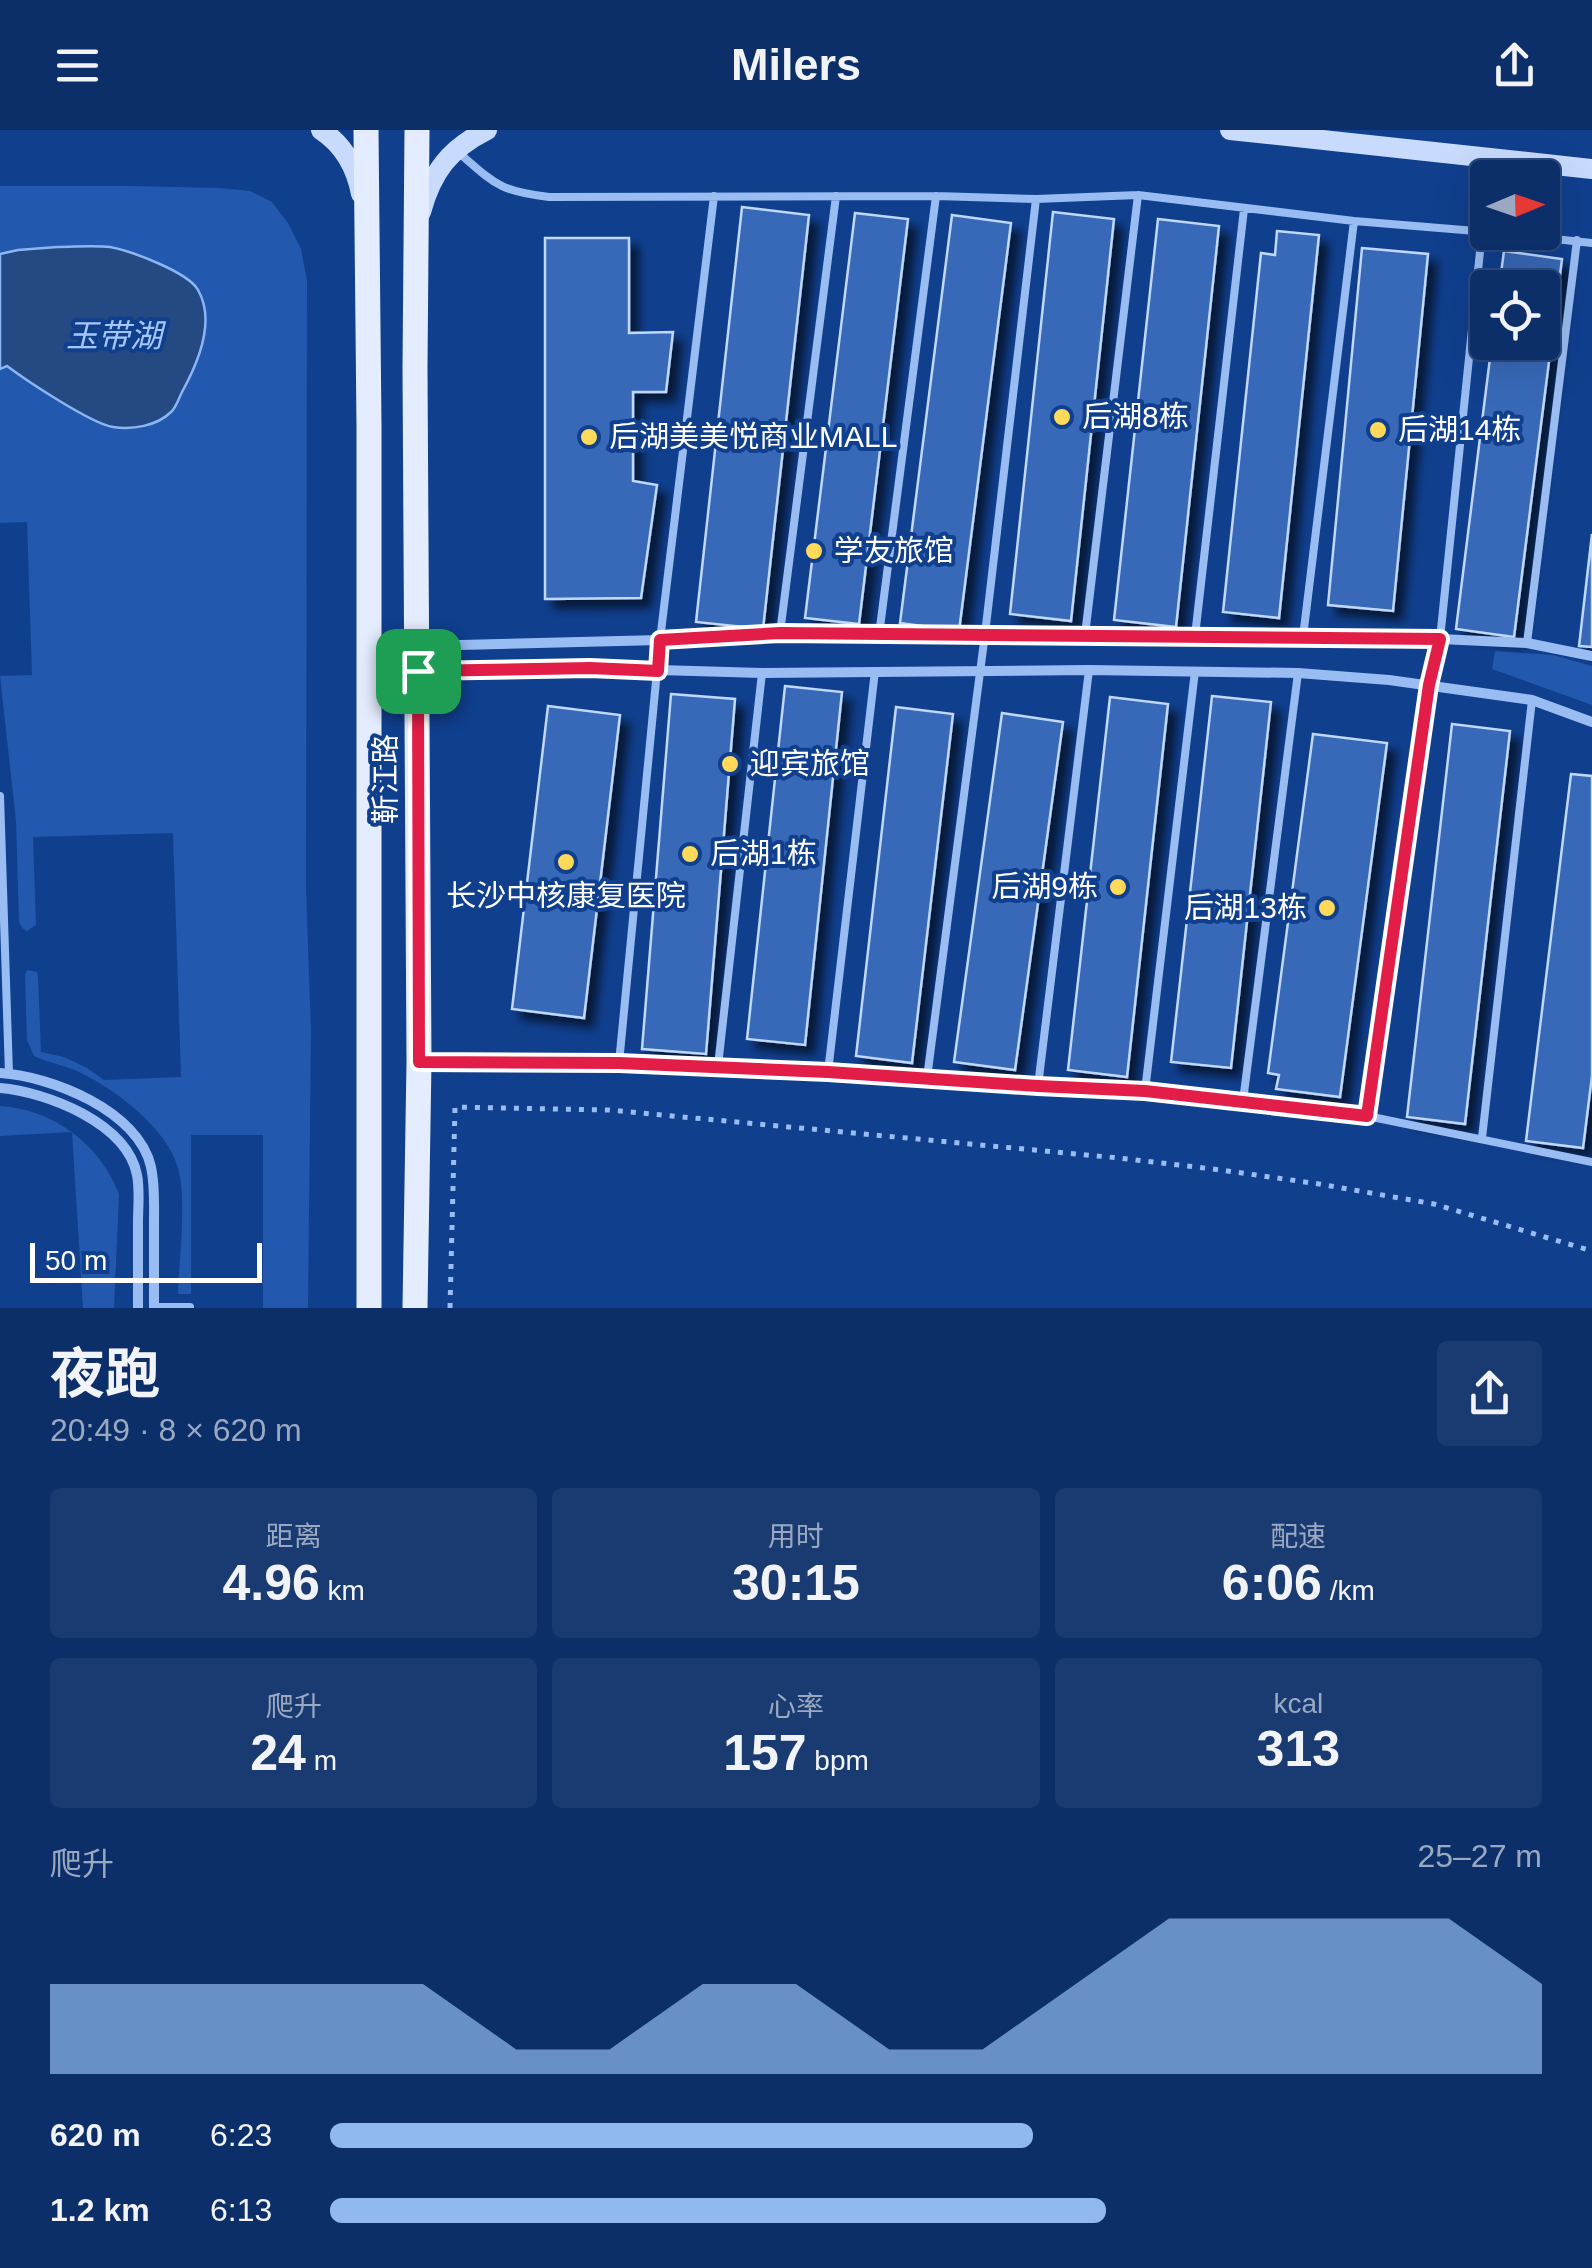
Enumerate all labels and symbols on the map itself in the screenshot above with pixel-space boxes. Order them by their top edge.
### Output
north arrow [1470,160,1560,250]
water label: 玉带湖 [66,318,167,354]
place label: 后湖8栋 [1082,400,1189,433]
marker: 后湖8栋 [1051,406,1073,428]
place label: 后湖14栋 [1398,413,1521,446]
marker: 后湖14栋 [1367,419,1389,441]
place label: 后湖美美悦商业MALL [609,420,897,453]
marker: 后湖美美悦商业MALL [578,426,600,448]
place label: 学友旅馆 [834,534,954,567]
marker: 学友旅馆 [803,540,825,562]
pin [376,629,461,714]
street label: 靳江路 [369,734,402,824]
place label: 迎宾旅馆 [750,747,870,780]
marker: 迎宾旅馆 [719,753,741,775]
place label: 后湖1栋 [710,837,817,870]
marker: 后湖1栋 [679,843,701,865]
marker: 长沙中核康复医院 [555,851,577,873]
place label: 后湖9栋 [991,870,1098,903]
marker: 后湖9栋 [1107,876,1129,898]
place label: 长沙中核康复医院 [446,879,686,912]
place label: 后湖13栋 [1184,891,1307,924]
marker: 后湖13栋 [1316,897,1338,919]
scale bar [30,1238,262,1282]

